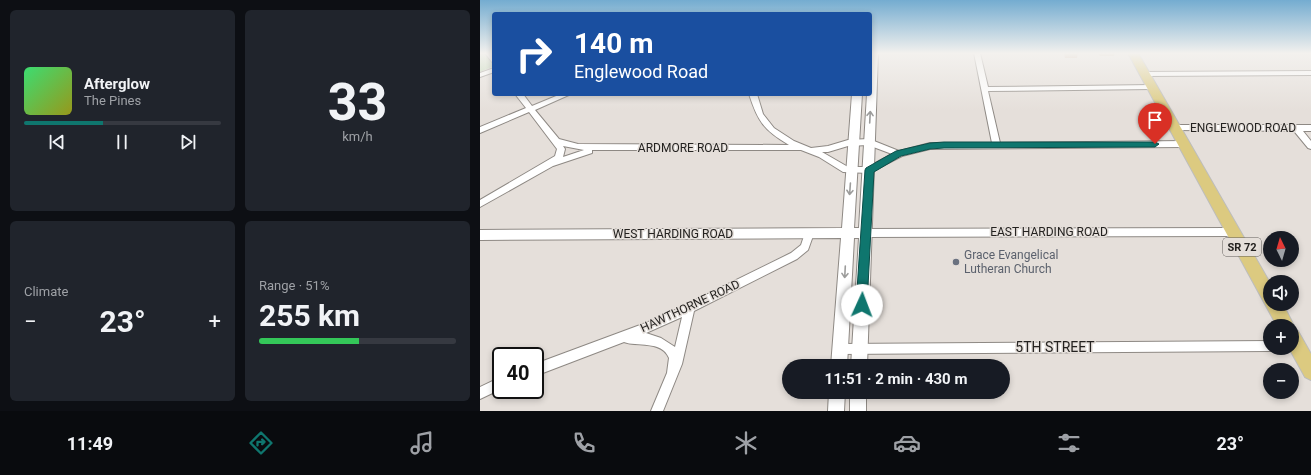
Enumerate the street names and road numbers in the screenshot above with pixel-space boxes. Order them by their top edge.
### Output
street label: ENGLEWOOD ROAD [1190,121,1296,135]
street label: ARDMORE ROAD [638,141,728,155]
street label: EAST HARDING ROAD [990,225,1108,239]
street label: WEST HARDING ROAD [613,227,733,241]
road number: SR 72 [1223,238,1261,256]
street label: HAWTHORNE ROAD [638,277,742,335]
street label: 5TH STREET [1015,339,1095,355]

